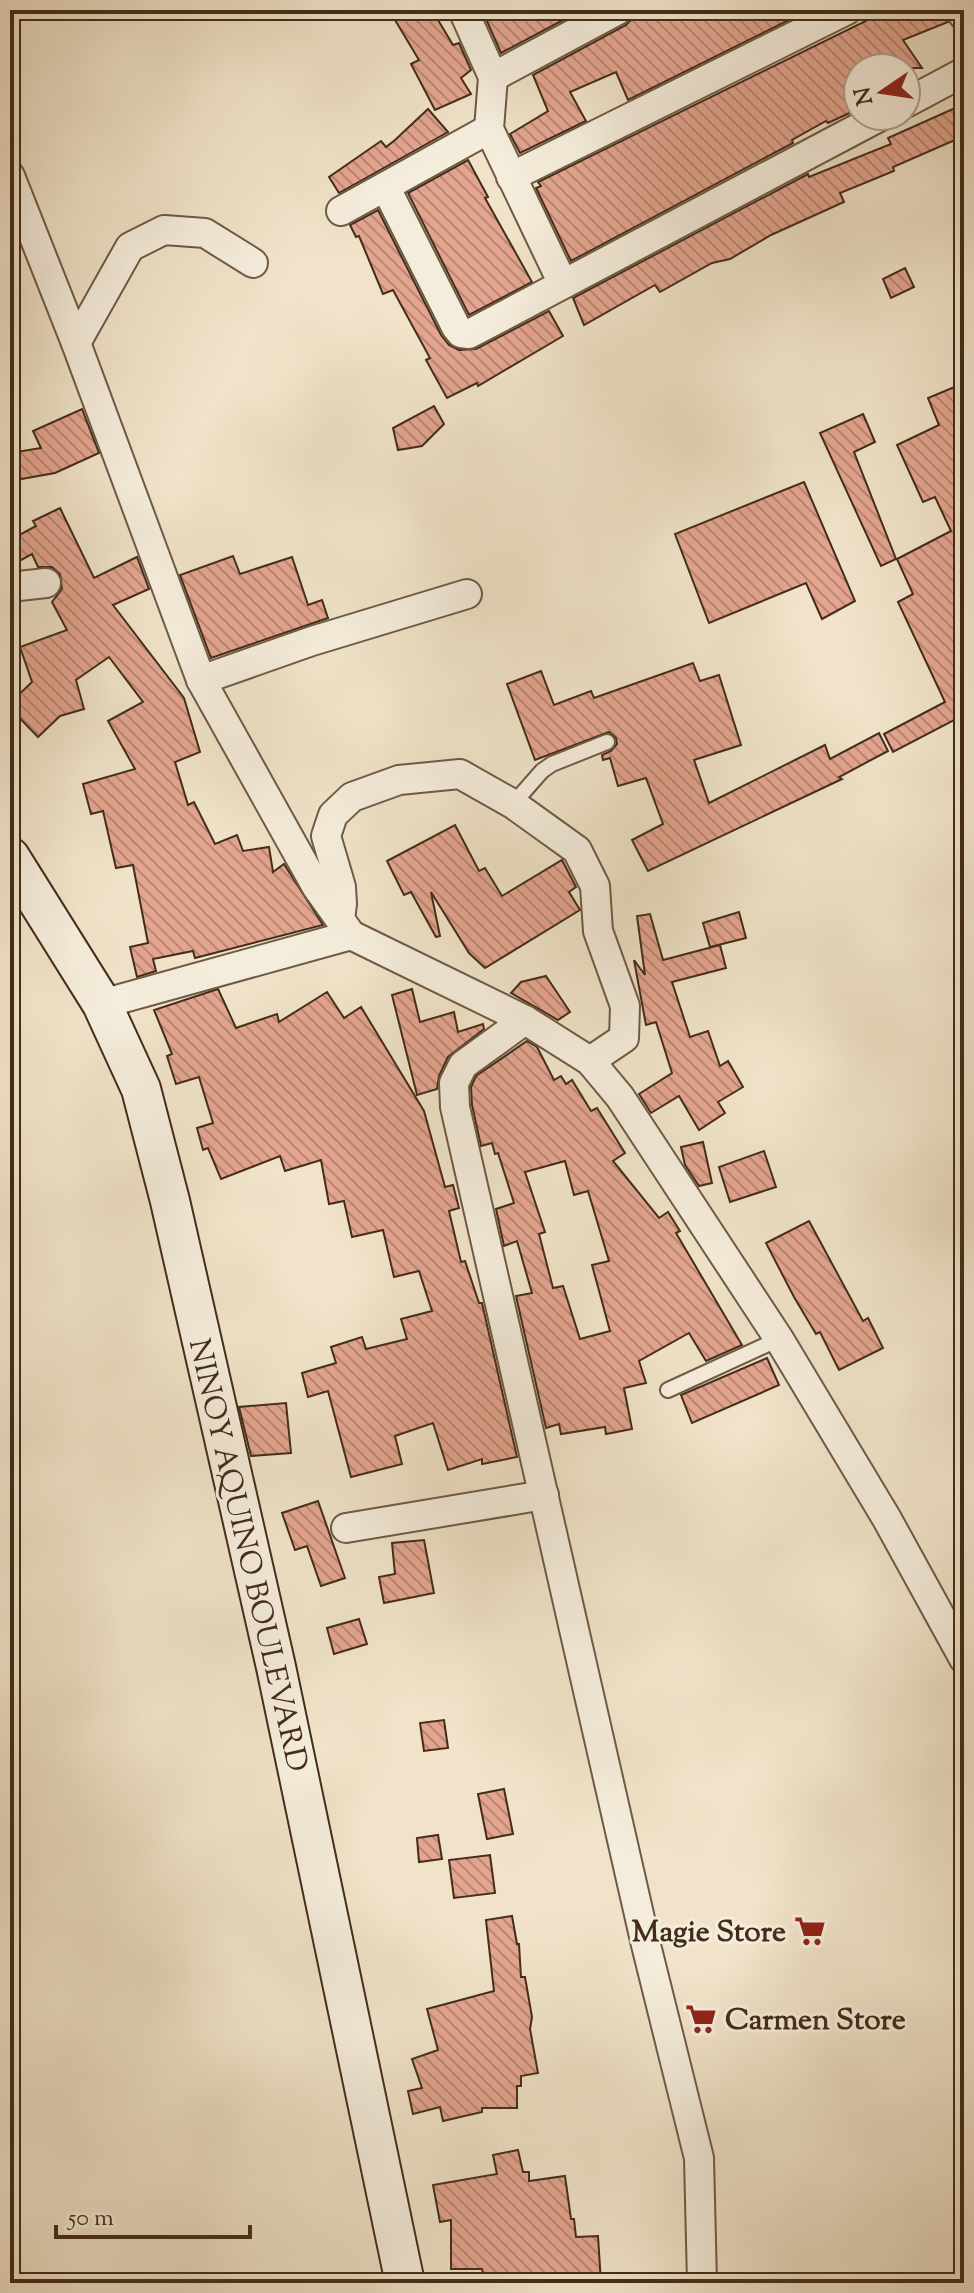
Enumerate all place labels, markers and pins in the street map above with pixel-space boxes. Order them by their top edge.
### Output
place label: Magie Store [632,1912,786,1955]
supermarket icon: Magie Store [793,1914,827,1948]
place label: Carmen Store [725,2000,906,2043]
supermarket icon: Carmen Store [684,2002,718,2036]

